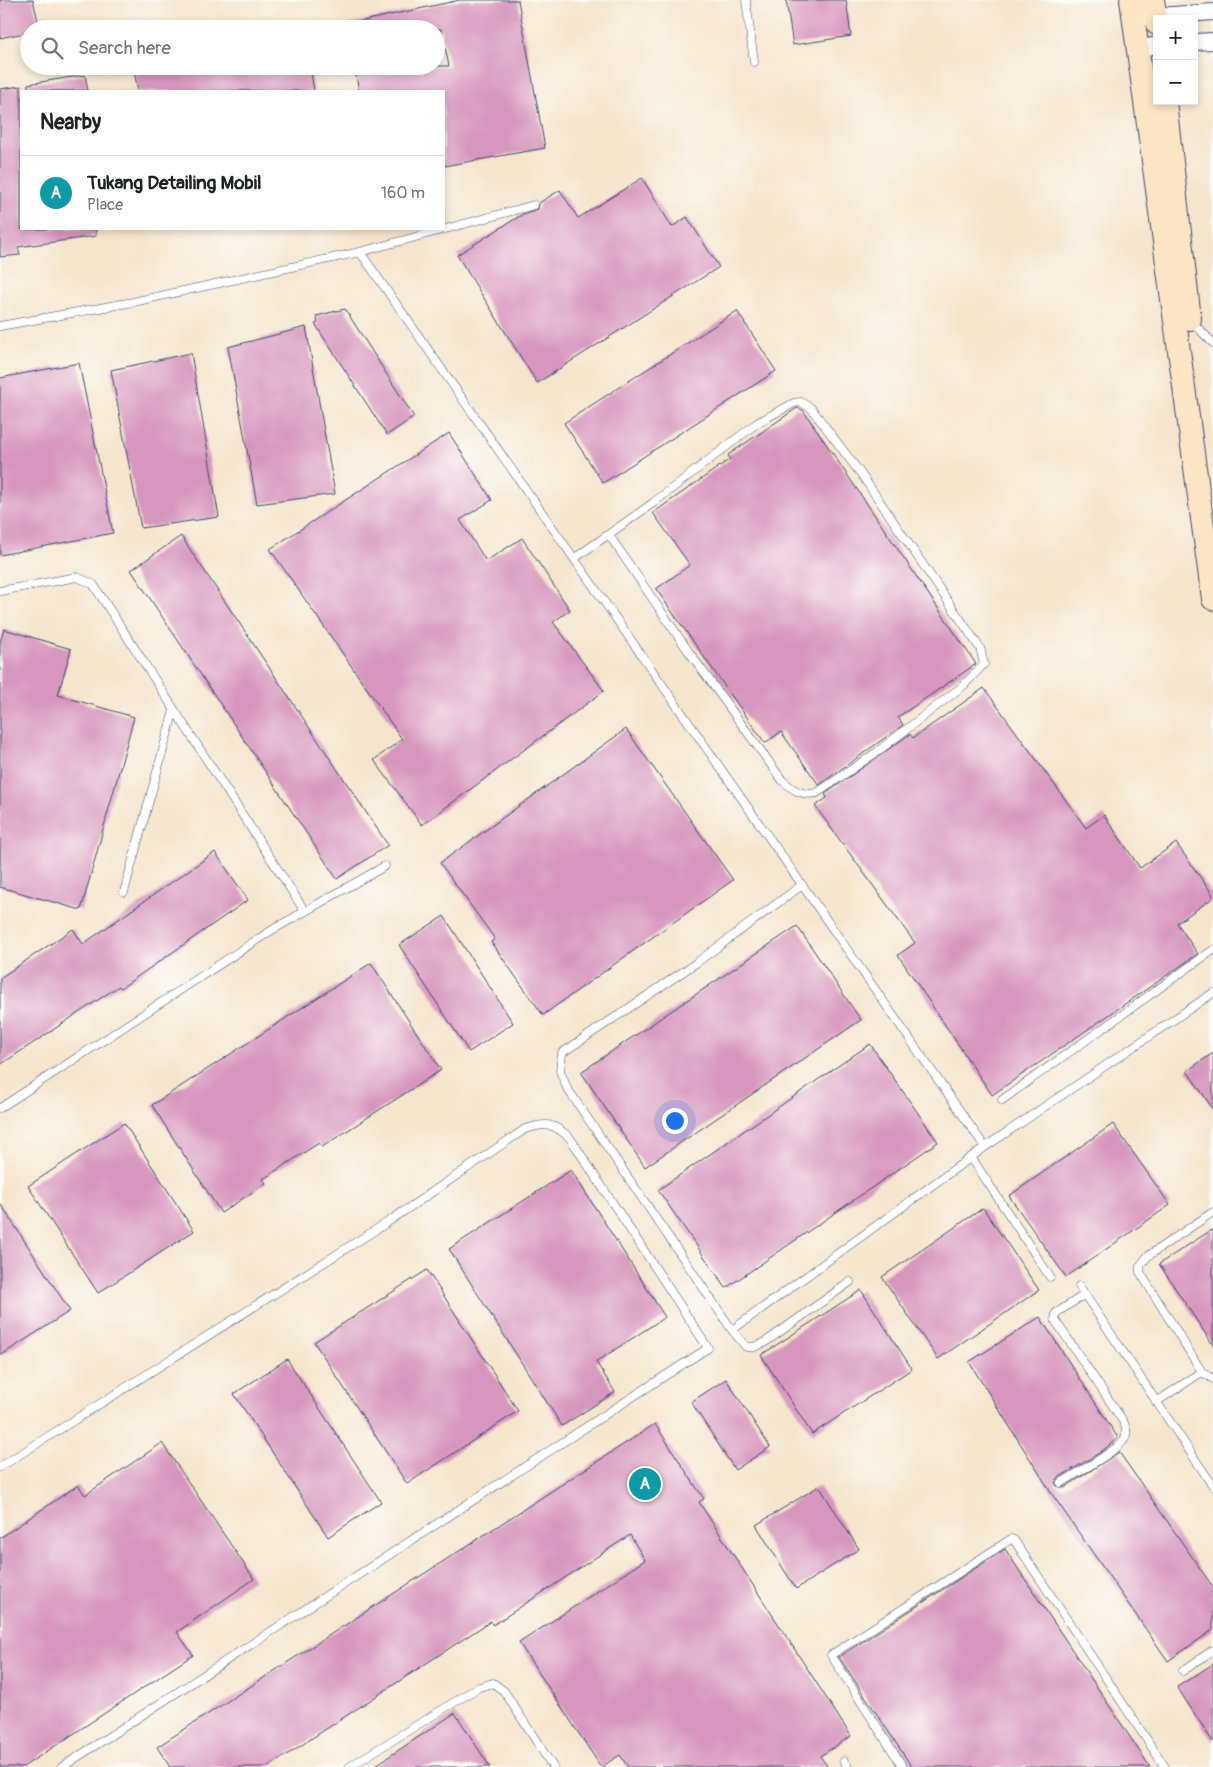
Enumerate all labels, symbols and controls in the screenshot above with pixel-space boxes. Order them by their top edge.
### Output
map controls [1153,15,1198,105]
button: + [1153,15,1198,60]
search box [20,20,445,75]
icon: search [38,34,66,62]
text: Search here [78,36,171,60]
button: − [1153,60,1198,105]
text: Nearby [40,109,101,136]
text: Tukang Detailing Mobil [87,171,262,195]
text: A [51,183,61,203]
text: 160 m [381,183,425,203]
text: Place [87,195,123,215]
your location [662,1108,688,1134]
pin: A [629,1465,661,1503]

